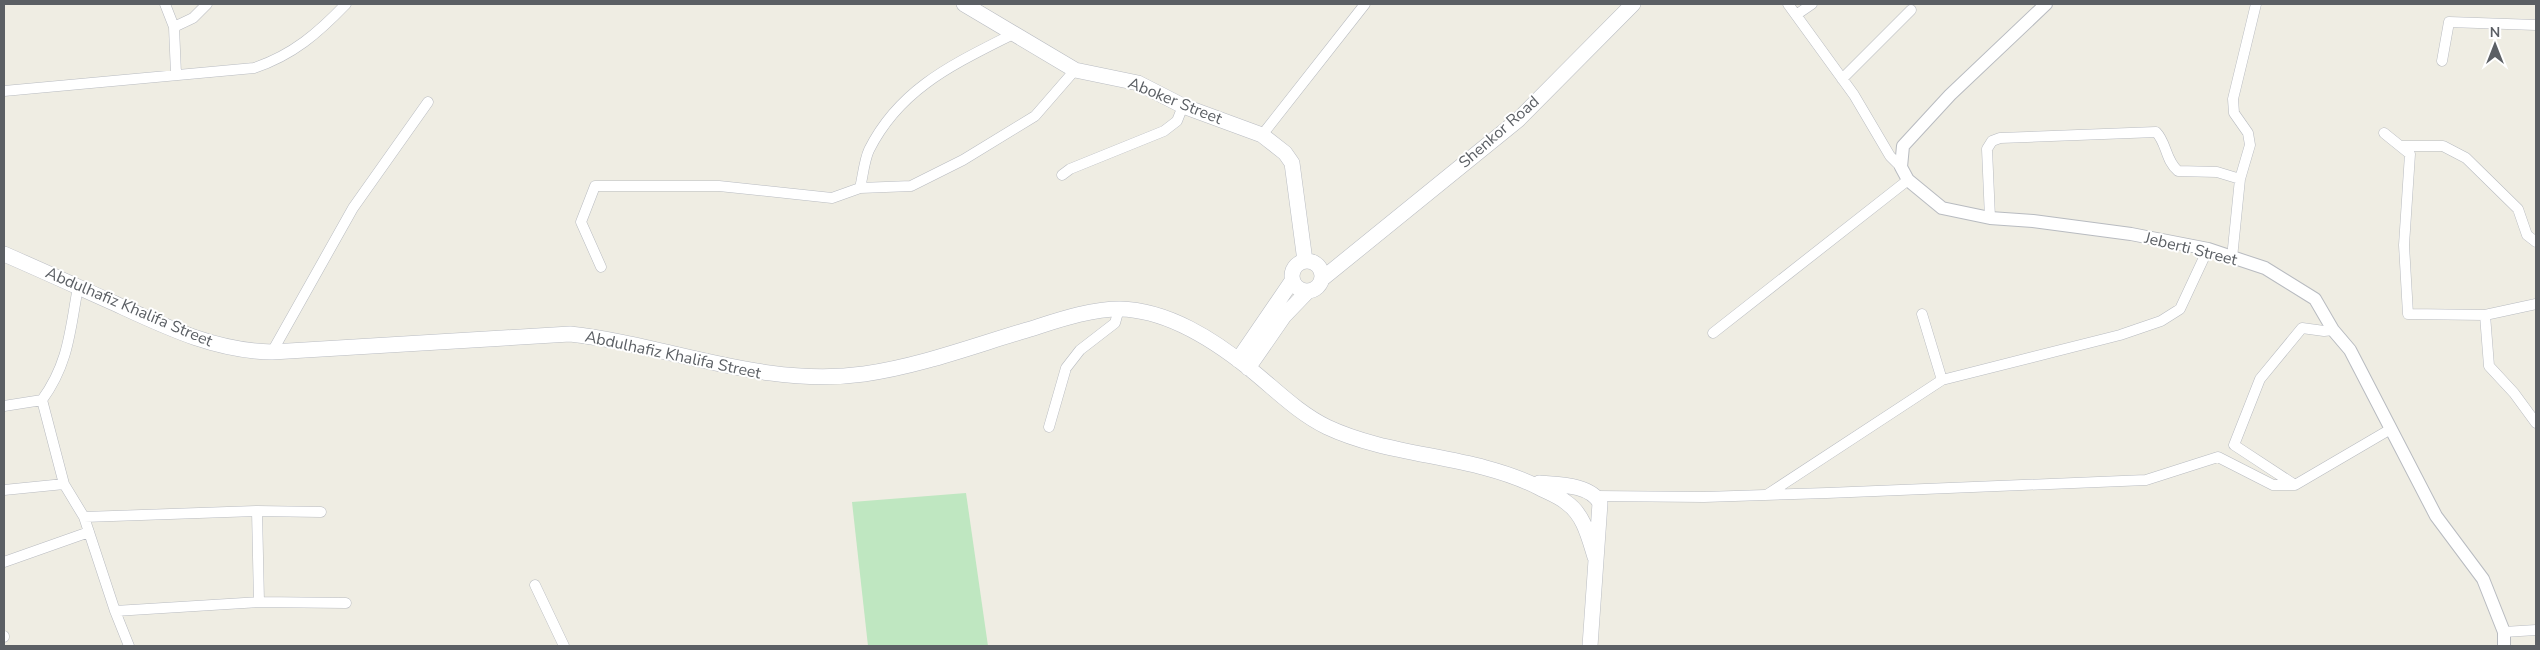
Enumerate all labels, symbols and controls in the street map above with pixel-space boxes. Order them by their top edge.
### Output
north arrow [2470,20,2520,70]
text: N [2490,23,2500,42]
street label: Aboker Street [1125,72,1226,130]
street label: Shenkor Road [1454,91,1544,173]
street label: Jeberti Street [2141,227,2240,271]
street label: Abdulhafiz Khalifa Street [42,262,216,352]
street label: Abdulhafiz Khalifa Street [583,326,764,385]

